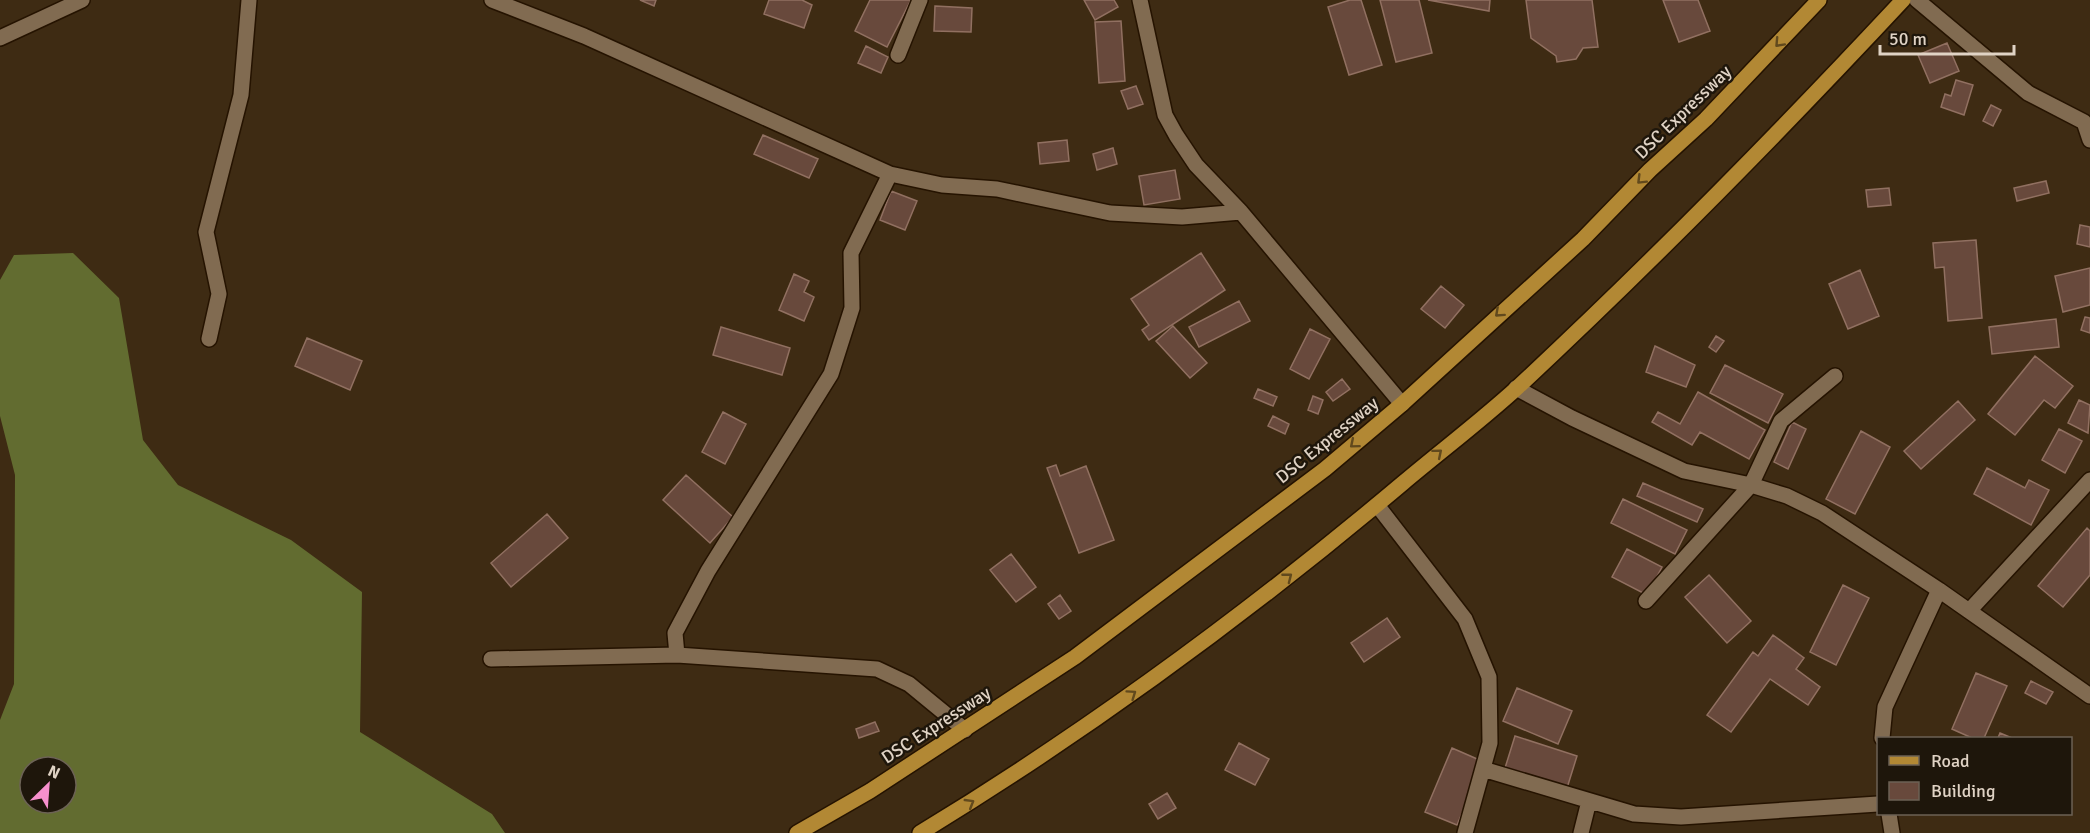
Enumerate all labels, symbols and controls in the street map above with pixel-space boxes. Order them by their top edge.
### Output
scale bar [1880,18,2014,56]
text: 50 m [1889,28,1927,50]
one-way arrow [1775,36,1786,46]
street label: DSC Expressway [1630,60,1736,164]
one-way arrow [1637,172,1648,183]
one-way arrow [1495,306,1506,317]
street label: DSC Expressway [1271,392,1383,488]
one-way arrow [1350,437,1361,448]
one-way arrow [1431,449,1442,460]
one-way arrow [1281,573,1292,584]
street label: DSC Expressway [877,681,995,768]
one-way arrow [1125,690,1136,701]
legend [1877,737,2072,815]
text: Road [1931,750,1970,772]
north arrow [18,755,78,815]
text: N [45,761,63,784]
text: Building [1931,780,1995,802]
one-way arrow [964,798,974,810]

